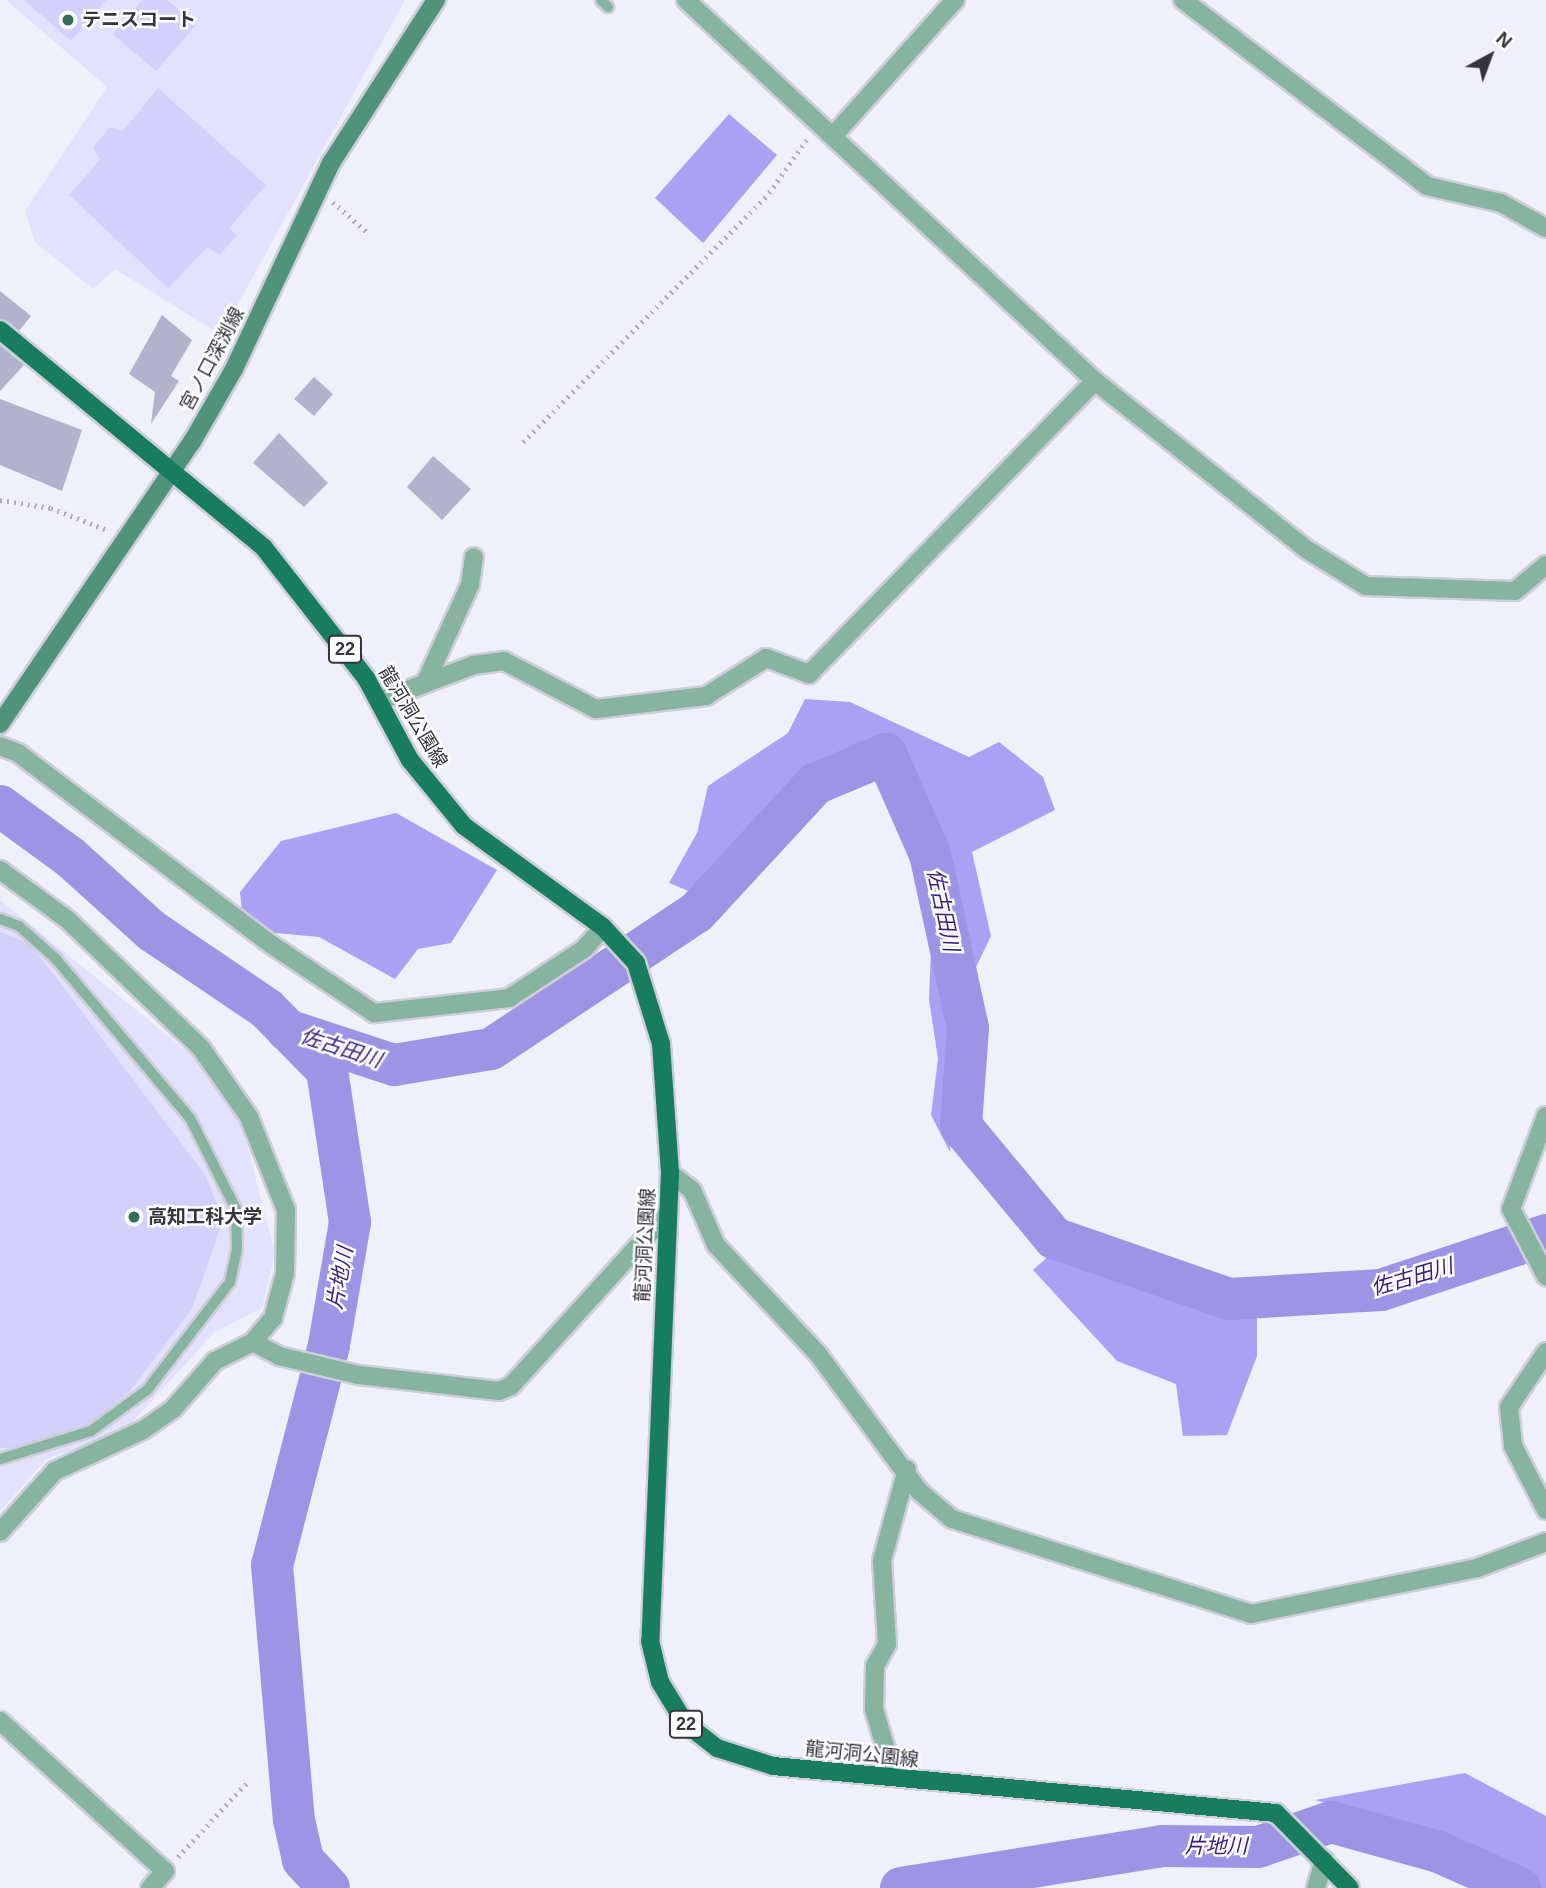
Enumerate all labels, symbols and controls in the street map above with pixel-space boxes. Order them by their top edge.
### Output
place label: テニスコート [82,9,196,31]
marker: テニスコート [60,12,76,28]
north arrow [1455,21,1525,91]
text: N [1492,27,1516,52]
street label: 宮ノ口深渕線 [175,303,249,415]
road number: 22 [328,634,362,664]
street label: 龍河洞公園線 [374,662,452,772]
water label: 佐古田川 [922,866,964,954]
water label: 佐古田川 [297,1023,385,1073]
street label: 龍河洞公園線 [631,1187,659,1303]
place label: 高知工科大学 [148,1206,262,1228]
marker: 高知工科大学 [126,1209,142,1225]
water label: 片地川 [322,1245,358,1311]
water label: 佐古田川 [1368,1253,1456,1301]
road number: 22 [668,1709,704,1738]
street label: 龍河洞公園線 [804,1737,920,1771]
water label: 片地川 [1185,1833,1247,1859]

